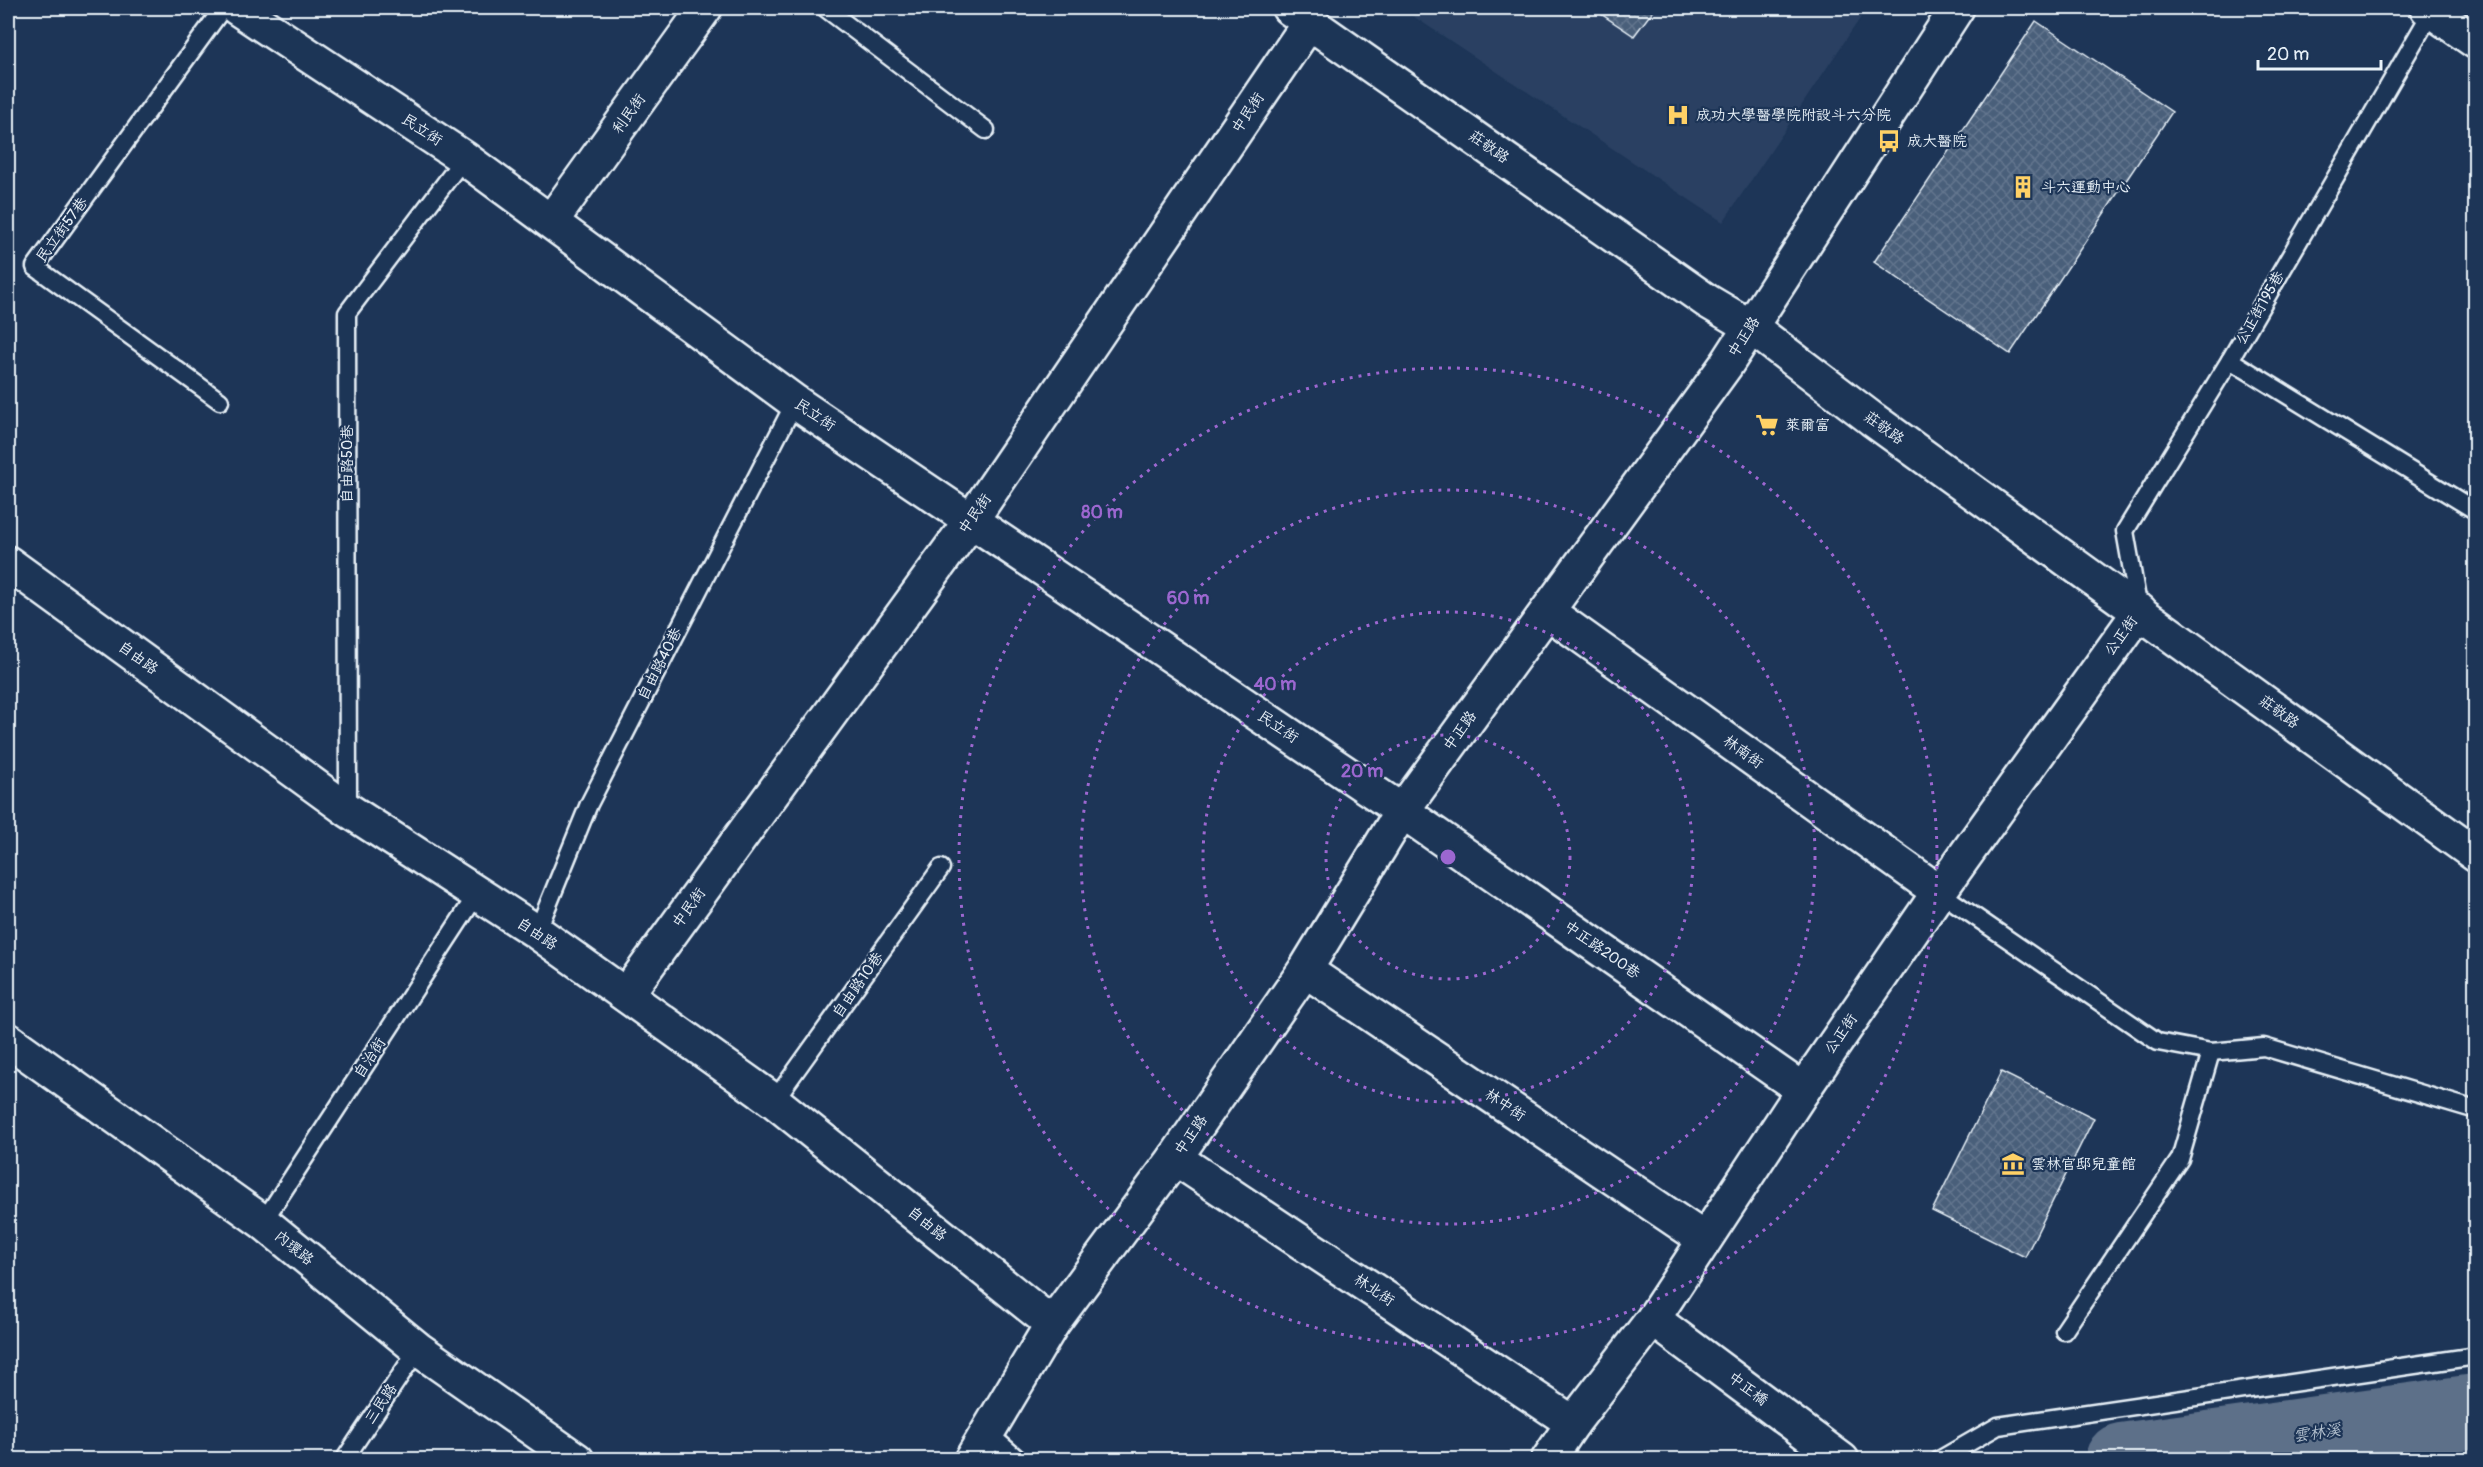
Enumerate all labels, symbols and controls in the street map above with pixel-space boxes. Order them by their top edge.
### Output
scale bar [2258,33,2381,71]
text: 20 m [2267,43,2309,66]
street label: 中民街 [1228,89,1268,137]
street label: 利民街 [608,90,650,138]
hospital icon: 成功大學醫學院附設斗六分院 [1665,102,1691,128]
place label: 成功大學醫學院附設斗六分院 [1696,106,1891,125]
street label: 民立街 [398,110,446,150]
street label: 莊敬路 [1465,126,1513,168]
bus stop icon: 成大醫院 [1876,128,1902,154]
place label: 成大醫院 [1907,132,1967,151]
building icon: 斗六運動中心 [2010,174,2036,200]
place label: 斗六運動中心 [2041,178,2131,197]
street label: 民立街57巷 [32,194,92,266]
street label: 公正街195巷 [2231,268,2289,348]
street label: 中正路 [1724,313,1764,361]
street label: 民立街 [791,395,839,435]
street label: 莊敬路 [1860,407,1908,449]
supermarket icon: 萊爾富 [1754,412,1780,438]
place label: 萊爾富 [1785,416,1830,435]
street label: 自由路50巷 [338,425,357,503]
street label: 中民街 [954,490,996,538]
text: 80 m [1081,501,1123,524]
text: 60 m [1167,587,1209,610]
street label: 公正街 [2100,612,2142,660]
street label: 自由路40巷 [634,625,686,703]
street label: 自由路 [114,637,162,679]
text: 40 m [1254,673,1296,696]
street label: 莊敬路 [2255,691,2303,733]
street label: 民立街 [1254,707,1302,747]
street label: 中正路 [1439,707,1481,755]
street label: 林南街 [1719,731,1767,773]
text: 20 m [1341,760,1383,783]
centre of rings [1438,847,1458,867]
street label: 中民街 [668,884,710,932]
street label: 自由路 [513,914,561,954]
street label: 中正路200巷 [1560,917,1644,983]
street label: 自由路10巷 [828,948,888,1022]
street label: 公正街 [1820,1010,1862,1058]
street label: 自治街 [350,1034,390,1082]
street label: 林中街 [1481,1085,1529,1125]
street label: 中正路 [1170,1111,1212,1159]
museum icon: 雲林官邸兒童館 [2000,1151,2026,1177]
place label: 雲林官邸兒童館 [2031,1155,2136,1174]
street label: 自由路 [904,1202,950,1246]
street label: 內環路 [271,1226,317,1270]
street label: 林北街 [1350,1270,1398,1310]
street label: 中正橋 [1724,1368,1772,1410]
street label: 三民路 [361,1380,401,1428]
water label: 雲林溪 [2292,1420,2343,1446]

